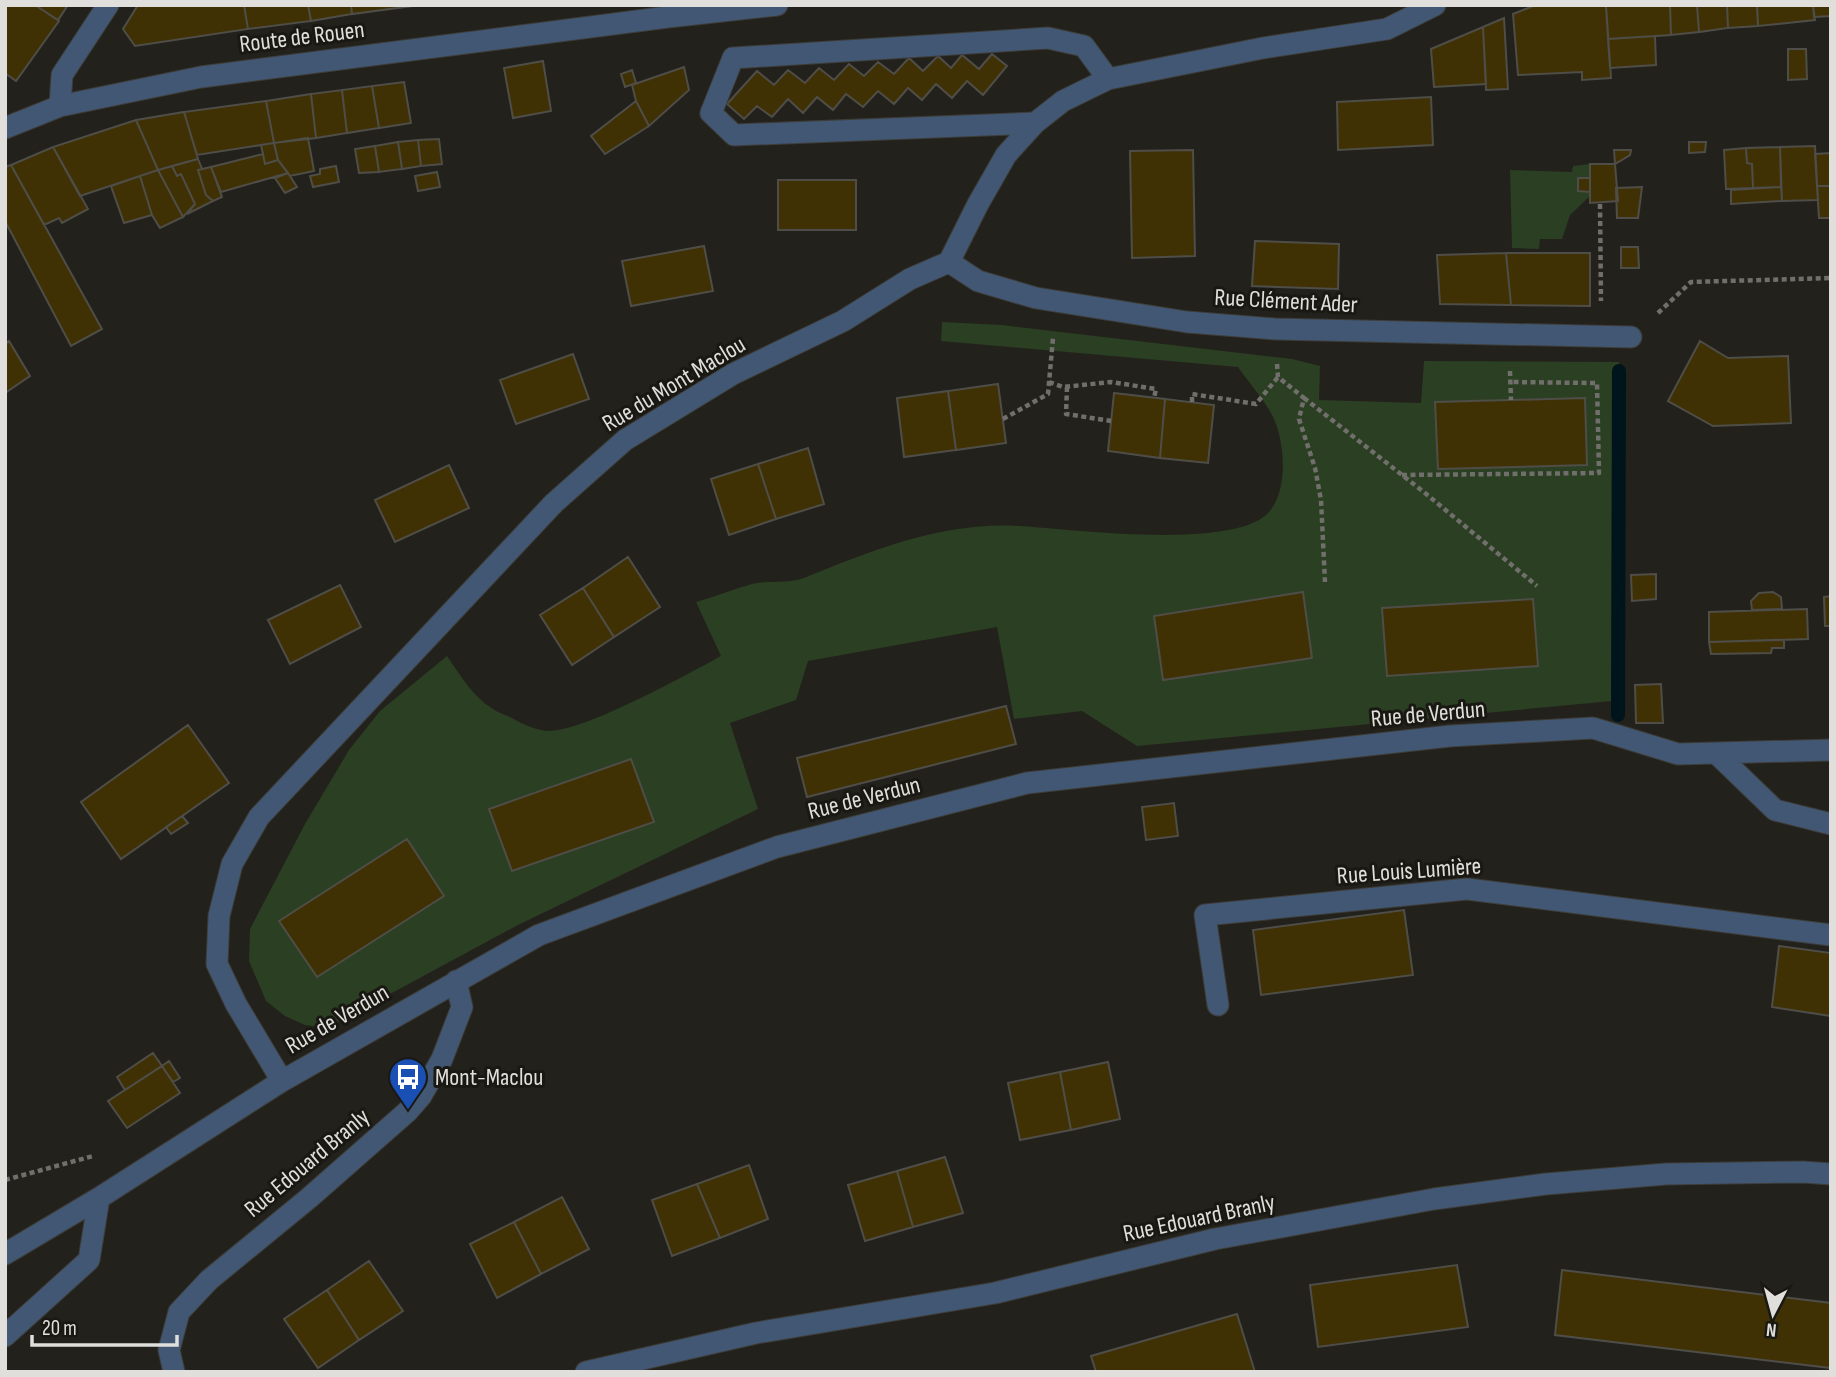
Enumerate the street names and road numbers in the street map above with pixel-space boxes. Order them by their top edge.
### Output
street label: Route de Rouen [238,15,366,59]
street label: Rue Clément Ader [1214,283,1358,319]
street label: Rue du Mont Maclou [597,330,751,438]
street label: Rue de Verdun [1370,695,1486,733]
street label: Rue de Verdun [805,770,923,826]
street label: Rue Louis Lumière [1336,851,1482,891]
street label: Rue de Verdun [280,978,394,1060]
street label: Rue Edouard Branly [239,1102,375,1224]
street label: Rue Edouard Branly [1121,1188,1277,1248]

